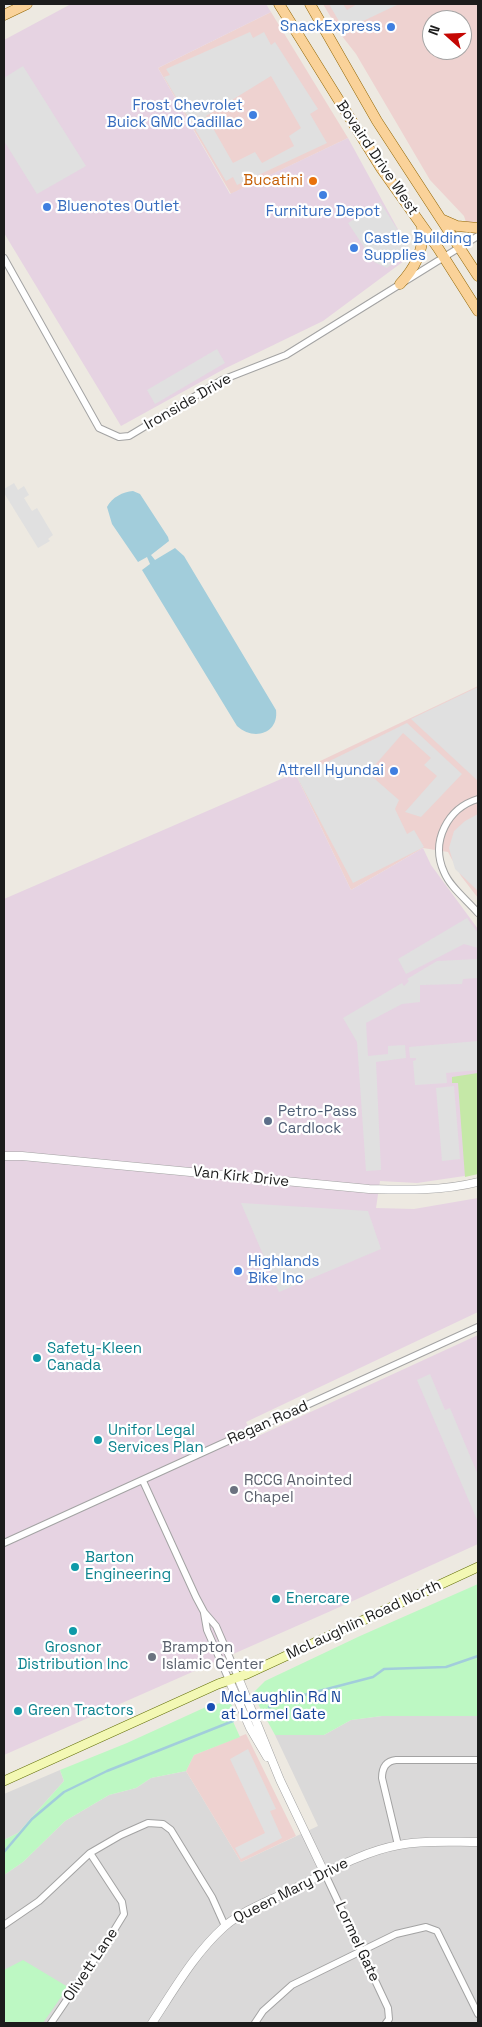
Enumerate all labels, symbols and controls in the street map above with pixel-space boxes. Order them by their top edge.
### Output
north arrow [422,10,472,60]
place label: SnackExpress [280,18,381,36]
marker: SnackExpress [385,21,397,33]
text: N [424,23,444,38]
place label: Frost Chevrolet Buick GMC Cadillac [107,97,243,132]
street label: Bovaird Drive West [332,97,422,219]
marker: Frost Chevrolet Buick GMC Cadillac [247,109,259,121]
place label: Bucatini [243,172,303,190]
marker: Bucatini [307,175,319,187]
marker: Furniture Depot [317,189,329,201]
place label: Bluenotes Outlet [57,198,179,216]
marker: Bluenotes Outlet [41,201,53,213]
place label: Furniture Depot [266,203,380,221]
place label: Castle Building Supplies [364,230,472,265]
marker: Castle Building Supplies [348,242,360,254]
street label: Ironside Drive [141,370,235,434]
place label: Attrell Hyundai [278,762,384,780]
marker: Attrell Hyundai [388,765,400,777]
place label: Petro-Pass Cardlock [278,1103,357,1138]
marker: Petro-Pass Cardlock [262,1115,274,1127]
street label: Van Kirk Drive [192,1163,290,1191]
place label: Highlands Bike Inc [248,1253,319,1288]
marker: Highlands Bike Inc [232,1265,244,1277]
place label: Safety-Kleen Canada [47,1340,142,1375]
marker: Safety-Kleen Canada [31,1352,43,1364]
street label: Regan Road [225,1397,311,1449]
place label: Unifor Legal Services Plan [108,1422,204,1457]
marker: Unifor Legal Services Plan [92,1434,104,1446]
place label: RCCG Anointed Chapel [244,1472,352,1507]
marker: RCCG Anointed Chapel [228,1484,240,1496]
place label: Barton Engineering [85,1549,171,1584]
marker: Barton Engineering [69,1561,81,1573]
street label: McLaughlin Road North [284,1576,444,1664]
place label: Enercare [286,1590,350,1608]
marker: Enercare [270,1593,282,1605]
marker: Grosnor Distribution Inc [67,1625,79,1637]
place label: Grosnor Distribution Inc [17,1639,129,1674]
place label: Brampton Islamic Center [162,1639,264,1674]
marker: Brampton Islamic Center [146,1651,158,1663]
place label: McLaughlin Rd N at Lormel Gate [221,1689,341,1724]
marker: McLaughlin Rd N at Lormel Gate [205,1701,217,1713]
place label: Green Tractors [28,1702,134,1720]
marker: Green Tractors [12,1705,24,1717]
street label: Queen Mary Drive [231,1854,351,1928]
street label: Lormel Gate [331,1899,383,1985]
street label: Olivett Lane [60,1925,122,2005]

